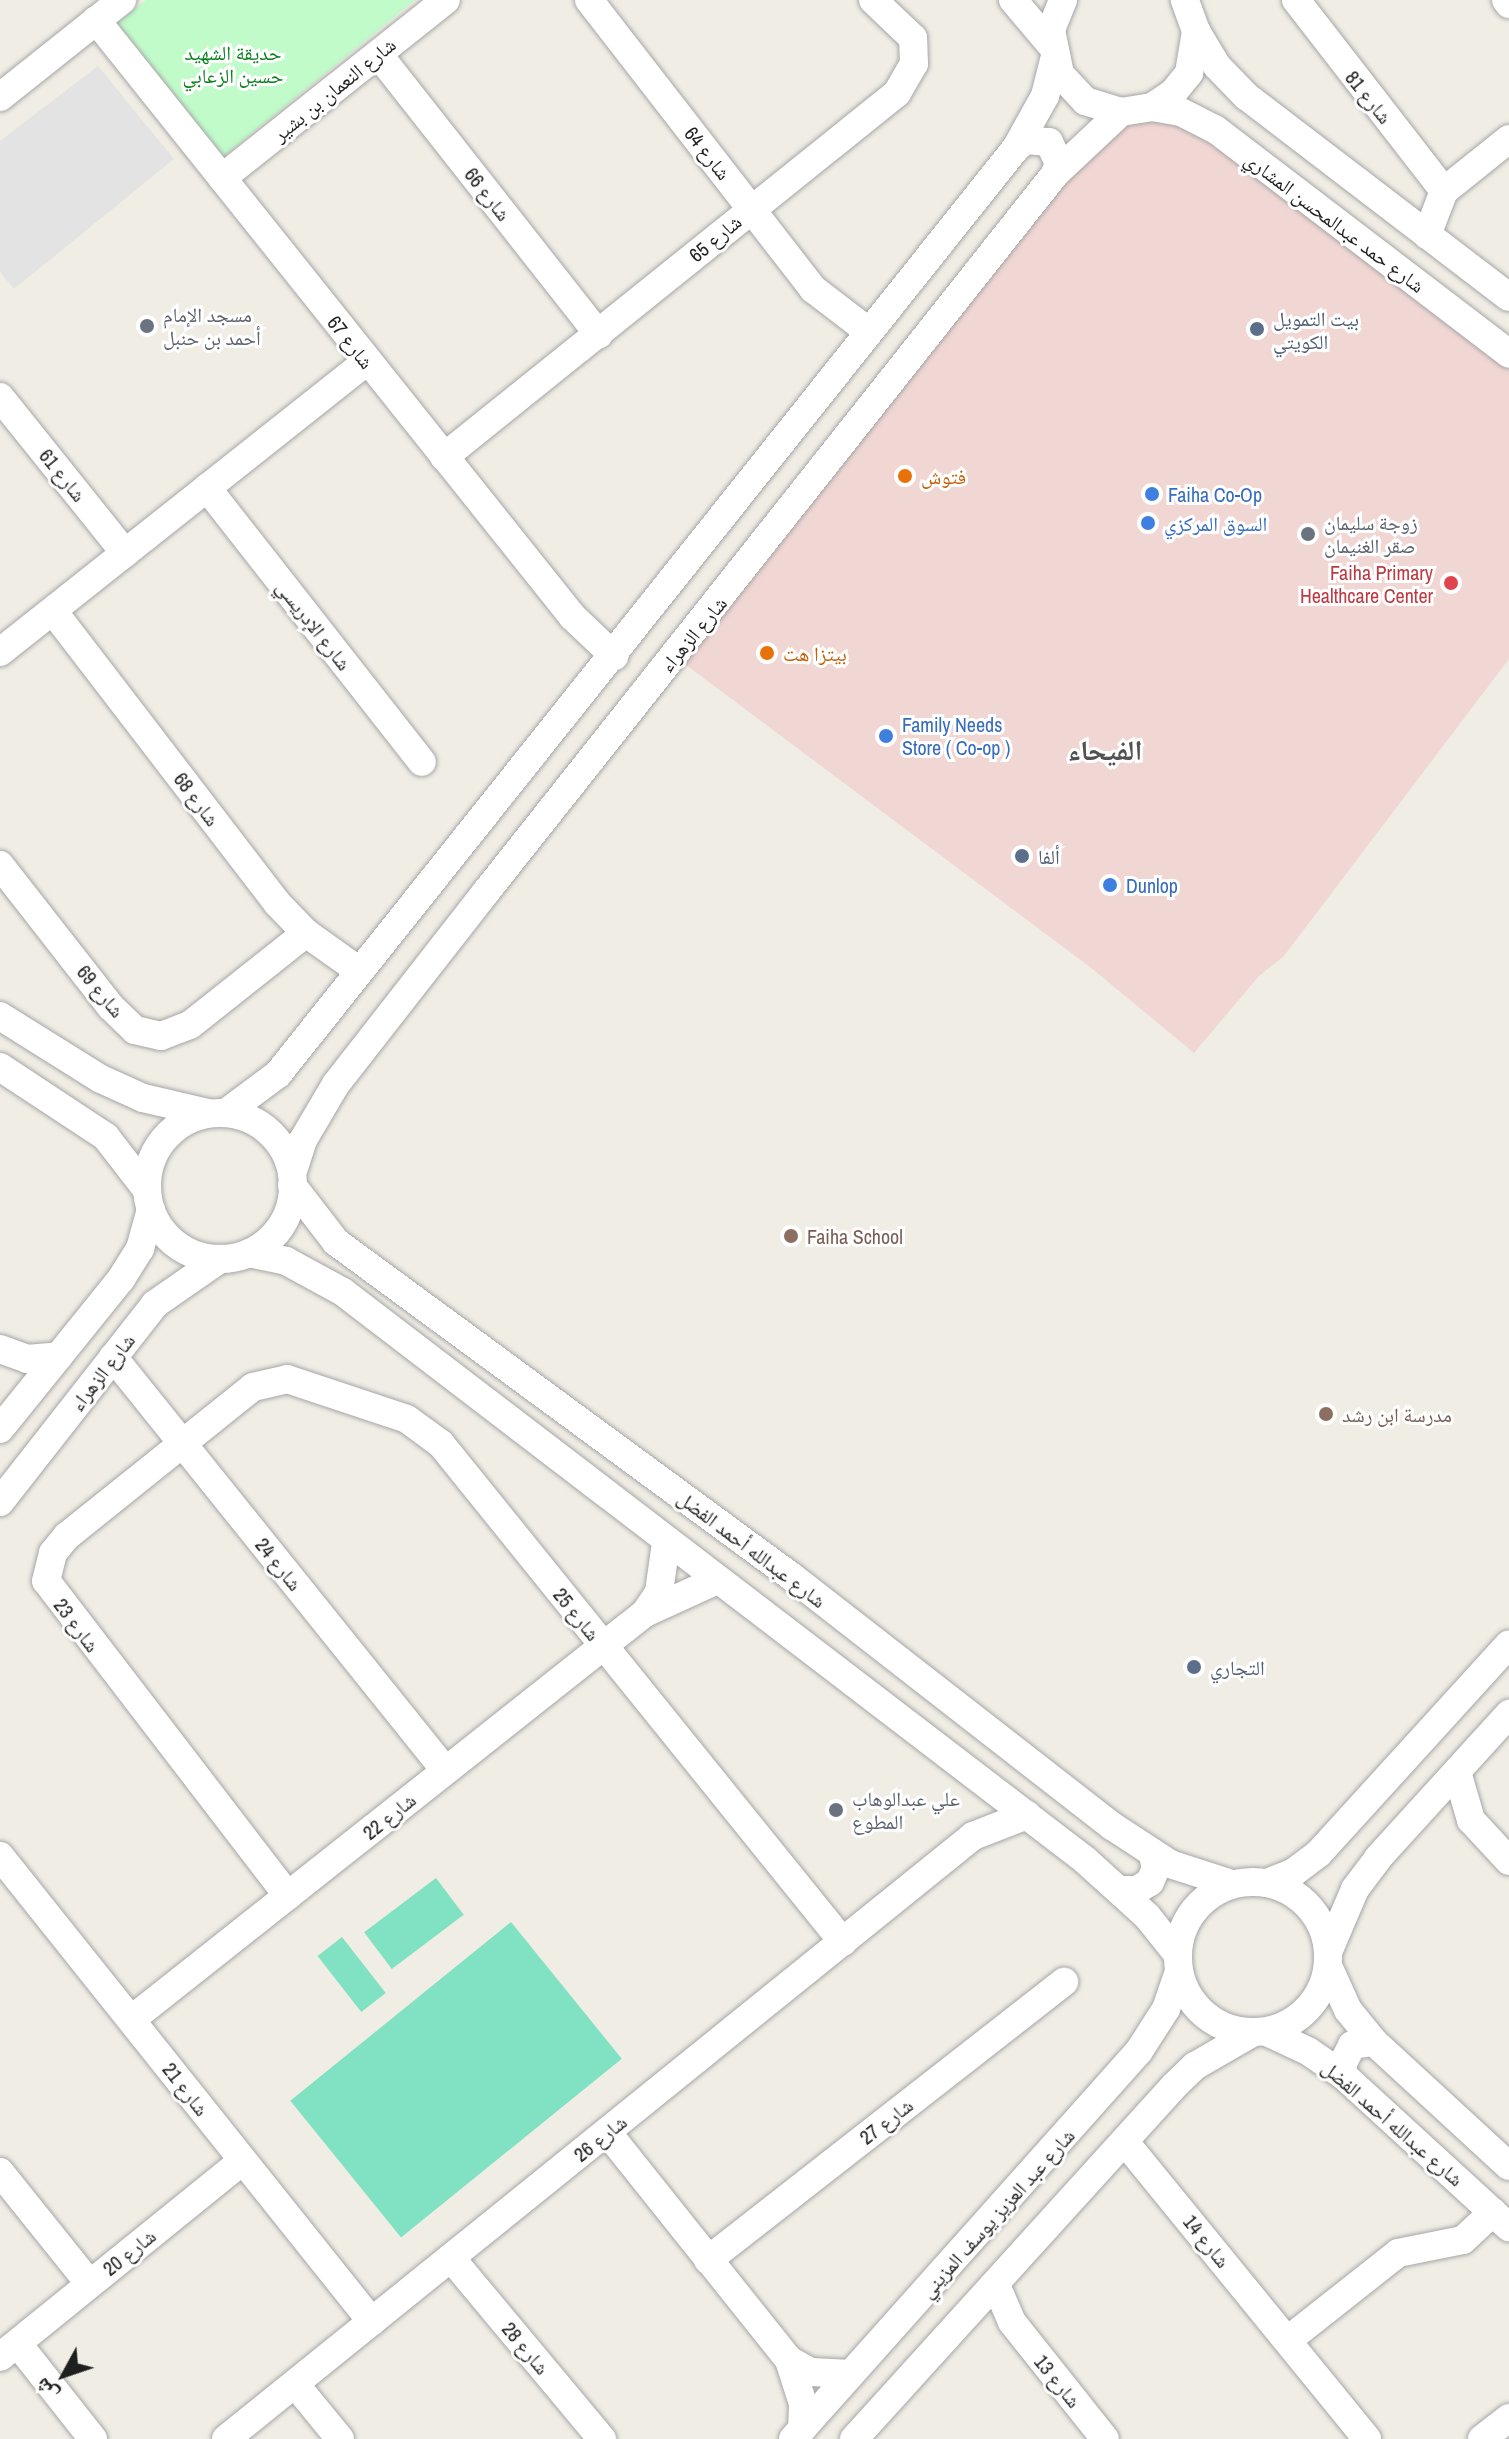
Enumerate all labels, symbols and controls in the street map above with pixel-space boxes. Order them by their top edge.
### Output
street label: شارع النعمان بن بشير [268,32,400,146]
park label: حديقة الشهيد حسين الزعابي [183,41,283,88]
street label: شارع 81 [1341,66,1397,128]
street label: شارع 64 [680,122,736,184]
street label: شارع حمد عبدالمحسن المشاري [1240,147,1430,297]
street label: شارع 66 [460,163,516,225]
street label: شارع 65 [684,209,746,267]
place label: مسجد الإمام أحمد بن حنبل [163,302,261,349]
place label: بيت التمويل الكويتي [1273,306,1359,353]
street label: شارع 67 [323,311,379,373]
marker: مسجد الإمام أحمد بن حنبل [138,317,156,335]
marker: بيت التمويل الكويتي [1248,320,1266,338]
street label: شارع 61 [35,444,91,506]
place label: فتوش [921,464,966,488]
marker: فتوش [896,467,914,485]
place label: Faiha Co-Op [1168,482,1262,506]
marker: Faiha Co-Op [1143,485,1161,503]
place label: زوجة سليمان صقر الغنيمان [1324,510,1418,557]
place label: السوق المركزي [1164,511,1267,535]
marker: السوق المركزي [1139,514,1157,532]
marker: زوجة سليمان صقر الغنيمان [1299,525,1317,543]
place label: Faiha Primary Healthcare Center [1300,560,1433,607]
marker: Faiha Primary Healthcare Center [1440,572,1462,594]
street label: شارع الإدريسي [271,575,357,675]
street label: شارع الزهراء [654,591,732,677]
place label: بيتزا هت [783,641,847,665]
marker: بيتزا هت [758,644,776,662]
place label: Family Needs Store ( Co-op ) [902,712,1010,759]
marker: Family Needs Store ( Co-op ) [877,727,895,745]
district label: الفيحاء [1068,733,1142,767]
street label: شارع 68 [169,767,225,831]
place label: ألفا [1038,844,1060,868]
marker: ألفا [1013,847,1031,865]
place label: Dunlop [1126,873,1178,897]
marker: Dunlop [1101,876,1119,894]
street label: شارع 69 [72,960,130,1022]
place label: Faiha School [807,1224,903,1248]
marker: Faiha School [782,1227,800,1245]
street label: شارع الزهراء [64,1329,140,1415]
place label: مدرسة ابن رشد [1342,1402,1452,1426]
marker: مدرسة ابن رشد [1317,1405,1335,1423]
street label: شارع عبدالله أحمد الفضل [673,1485,831,1613]
street label: شارع 24 [251,1533,307,1595]
street label: شارع 25 [549,1583,605,1645]
street label: شارع 23 [49,1593,105,1657]
place label: التجاري [1210,1655,1265,1679]
marker: التجاري [1185,1658,1203,1676]
place label: علي عبدالوهاب المطوع [852,1786,960,1833]
street label: شارع 22 [358,1788,420,1844]
marker: علي عبدالوهاب المطوع [827,1801,845,1819]
street label: شارع عبدالله أحمد الفضل [1317,2055,1469,2191]
street label: شارع 21 [158,2058,214,2120]
street label: شارع 27 [855,2093,917,2149]
street label: شارع 26 [569,2110,631,2166]
street label: شارع عبد العزيز يوسف المزيني [915,2123,1079,2303]
street label: شارع 14 [1179,2210,1235,2272]
street label: شارع 20 [98,2224,160,2280]
street label: شارع 28 [497,2317,555,2379]
north arrow [24,2335,104,2415]
street label: شارع 13 [1030,2350,1086,2412]
text: ش [27,2372,65,2409]

